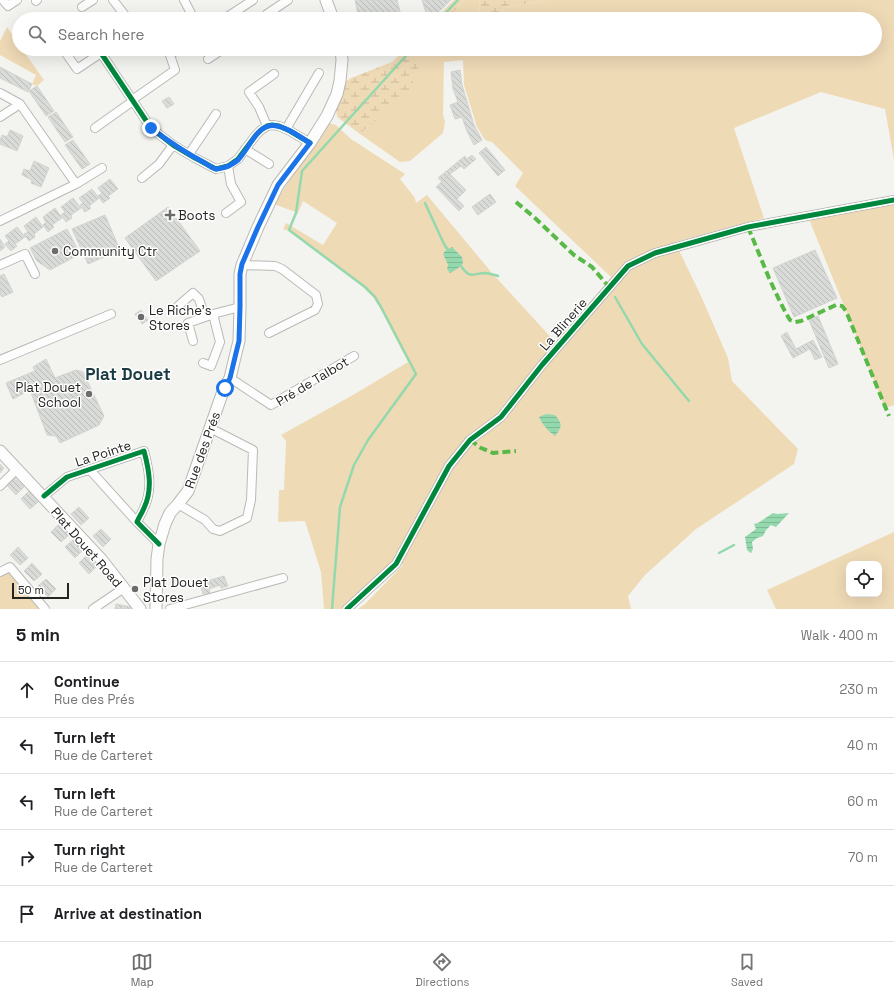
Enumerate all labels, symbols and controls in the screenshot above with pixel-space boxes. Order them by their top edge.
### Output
search box [12,12,882,56]
icon: search [26,23,48,45]
text: Search here [58,25,144,44]
route end [142,119,160,137]
place label: Boots [178,207,215,224]
marker: Boots [165,210,175,220]
place label: Community Ctr [63,243,157,260]
marker: Community Ctr [50,246,60,256]
street label: La Blinerie [536,294,591,354]
place label: Le Riche's Stores [149,302,212,334]
marker: Le Riche's Stores [136,312,146,322]
street label: Pré de Talbot [273,353,352,410]
district label: Plat Douet [85,363,171,385]
place label: Plat Douet School [16,379,81,411]
route start [216,379,234,397]
marker: Plat Douet School [84,389,94,399]
street label: Rue des Prés [181,409,224,491]
street label: La Pointe [73,436,133,471]
street label: Plat Douet Road [47,504,126,591]
map controls [846,561,882,597]
button: locate [846,561,882,597]
place label: Plat Douet Stores [143,574,208,606]
scale bar [12,581,69,600]
text: 50 m [18,583,44,597]
marker: Plat Douet Stores [130,584,140,594]
text: 5 min [16,624,60,646]
text: Walk · 400 m [801,627,878,644]
text: Continue [54,672,120,691]
icon: ahead [16,679,38,701]
text: 230 m [840,681,878,698]
text: Rue des Prés [54,691,134,708]
text: Turn left [54,728,116,747]
icon: left [16,735,38,757]
text: 40 m [847,737,878,754]
text: Rue de Carteret [54,747,153,764]
text: Turn left [54,784,116,803]
icon: left [16,791,38,813]
text: 60 m [847,793,878,810]
text: Rue de Carteret [54,803,153,820]
text: Turn right [54,840,125,859]
icon: right [16,847,38,869]
text: 70 m [848,849,878,866]
text: Rue de Carteret [54,859,153,876]
icon: arrive [16,903,38,925]
text: Arrive at destination [54,904,202,923]
tab: Map [131,951,154,989]
tab: Directions [415,951,469,989]
tab: Saved [731,951,763,989]

